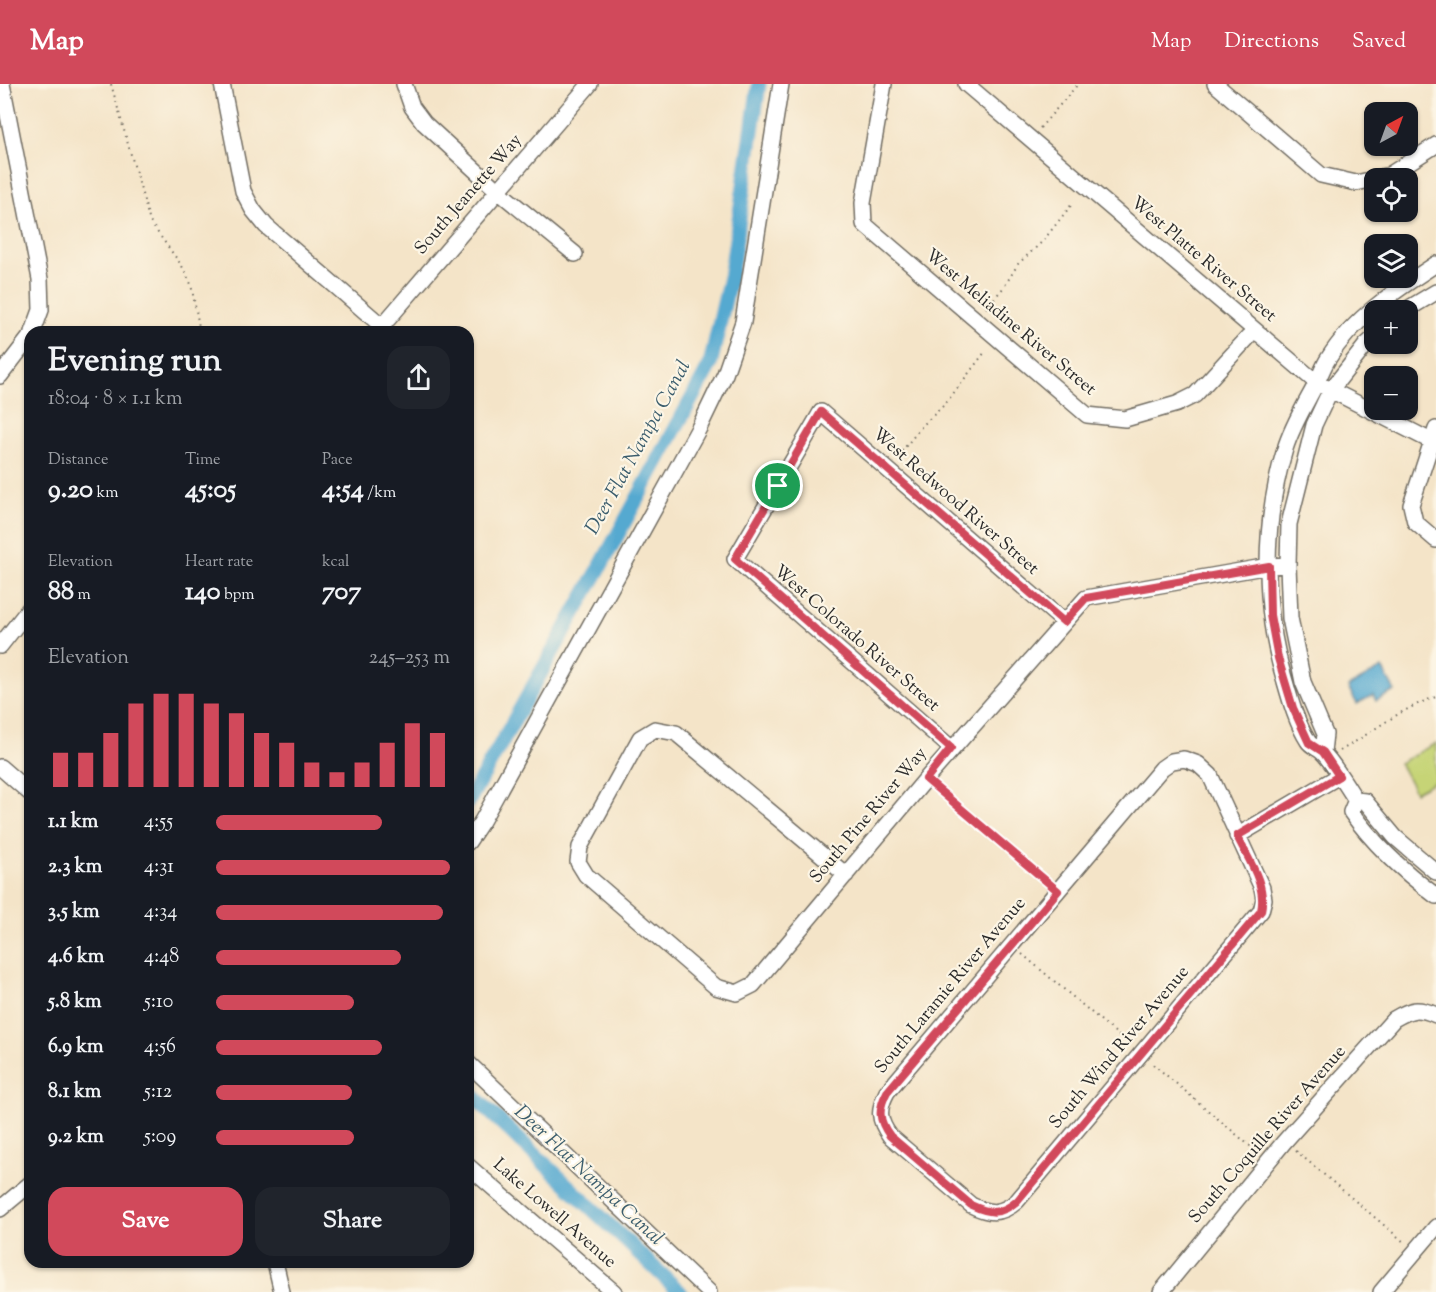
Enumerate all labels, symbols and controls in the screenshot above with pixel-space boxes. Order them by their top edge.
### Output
text: Map [30,22,84,62]
text: Map [1151,27,1191,57]
text: Directions [1224,27,1319,57]
text: Saved [1352,27,1406,57]
north arrow [1364,102,1418,156]
map controls [1364,102,1418,420]
street label: South Jeanette Way [409,129,529,261]
button: locate [1364,168,1418,222]
street label: West Platte River Street [1124,191,1282,329]
button: layers [1364,234,1418,288]
street label: West Meliadine River Street [919,243,1101,403]
button: + [1364,300,1418,354]
text: Evening run [48,338,222,386]
button: share [387,346,450,409]
water label: Deer Flat Nampa Canal [579,356,699,540]
button: − [1364,366,1418,420]
text: 18:04 · 8 × 1.1 km [48,385,182,414]
street label: West Redwood River Street [866,422,1044,582]
text: Distance [48,449,108,472]
text: Time [185,449,221,472]
text: Pace [322,449,353,472]
pin [752,460,803,511]
icon: arrive [761,469,794,502]
text: 9.20 [48,472,93,509]
text: 45:05 [185,472,236,509]
text: 4:54 [322,472,364,509]
text: km [93,482,119,505]
text: /km [364,482,396,505]
text: Elevation [48,551,113,574]
text: Heart rate [185,551,253,574]
text: kcal [322,551,350,574]
street label: West Colorado River Street [767,559,945,719]
text: 88 [48,574,74,611]
text: 140 [185,574,220,611]
text: 707 [322,574,361,611]
text: m [74,584,91,607]
text: bpm [220,584,255,607]
text: Elevation [48,644,129,673]
text: 245–253 m [369,644,450,673]
street label: South Pine River Way [804,742,934,890]
text: 1.1 km [48,808,98,837]
text: 4:55 [144,808,173,837]
text: 2.3 km [48,853,102,882]
text: 4:31 [144,853,174,882]
street label: South Laramie River Avenue [869,892,1033,1080]
text: 3.5 km [48,898,100,927]
text: 4:34 [144,898,177,927]
text: 4.6 km [48,943,104,972]
text: 4:48 [144,943,179,972]
street label: South Wind River Avenue [1044,961,1196,1135]
text: 5.8 km [48,988,102,1017]
text: 5:10 [144,988,173,1017]
text: 6.9 km [48,1033,104,1062]
text: 4:56 [144,1033,176,1062]
street label: South Coquille River Avenue [1183,1040,1353,1230]
text: 8.1 km [48,1078,101,1107]
text: 5:12 [144,1078,172,1107]
water label: Deer Flat Nampa Canal [507,1099,669,1253]
text: 9.2 km [48,1123,104,1152]
text: 5:09 [144,1123,176,1152]
street label: Lake Lowell Avenue [486,1153,622,1275]
button: Save [48,1187,243,1256]
button: Share [255,1187,450,1256]

